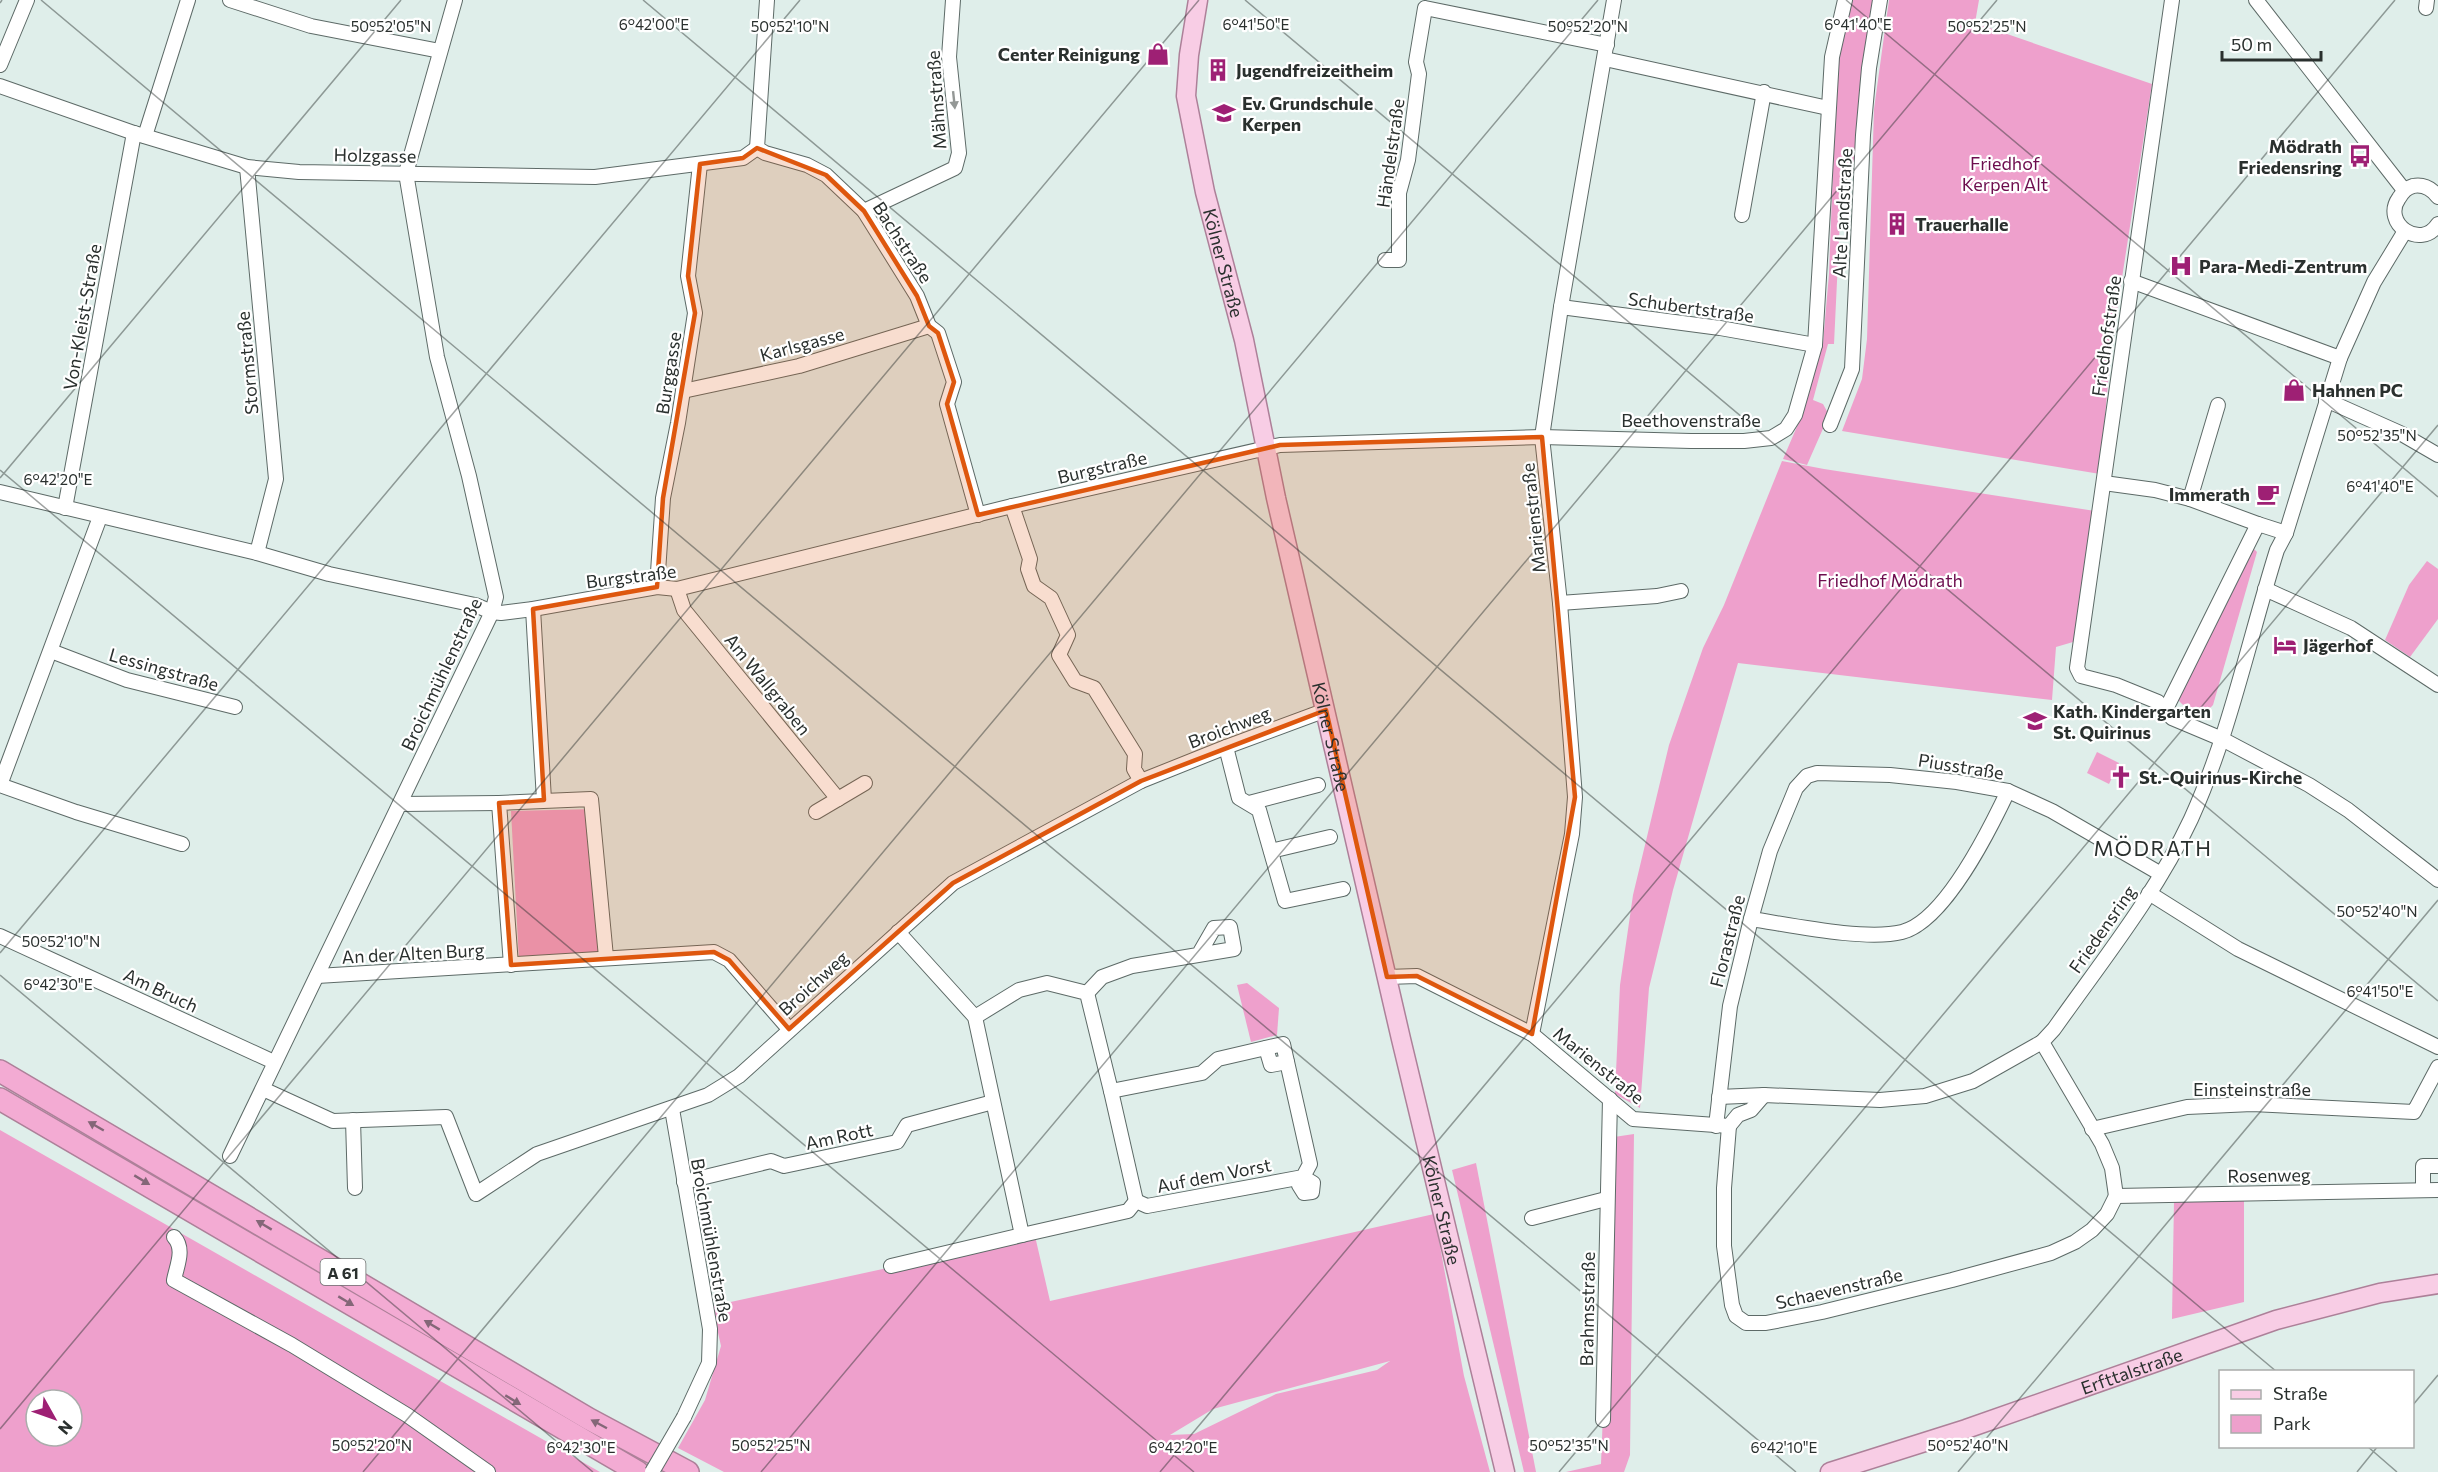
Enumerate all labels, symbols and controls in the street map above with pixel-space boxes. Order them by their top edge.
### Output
text: 6°42'00"E [619,15,689,33]
text: 6°41'50"E [1222,15,1290,33]
text: 6°41'40"E [1824,15,1892,33]
text: 50°52'05"N [351,17,431,35]
text: 50°52'10"N [751,17,829,35]
text: 50°52'20"N [1548,17,1628,35]
text: 50°52'25"N [1947,17,2027,35]
scale bar [2222,24,2321,62]
text: 50 m [2231,33,2272,55]
shop icon: Center Reinigung [1145,41,1171,67]
place label: Center Reinigung [998,43,1140,65]
street label: Mähnstraße [922,50,950,150]
building icon: Jugendfreizeitheim [1205,57,1231,83]
place label: Jugendfreizeitheim [1236,59,1393,81]
one-way arrow [949,91,959,110]
place label: Ev. Grundschule Kerpen [1242,92,1373,135]
street label: Händelstraße [1371,97,1409,209]
school or university icon: Ev. Grundschule Kerpen [1211,100,1237,126]
place label: Mödrath Friedensring [2238,135,2342,178]
street label: Holzgasse [333,143,417,167]
bus stop icon: Mödrath Friedensring [2347,143,2373,169]
street label: Alte Landstraße [1828,148,1856,278]
park label: Friedhof Kerpen Alt [1962,152,2048,195]
street label: Bachstraße [869,197,937,287]
street label: Kölner Straße [1199,206,1249,320]
building icon: Trauerhalle [1884,211,1910,237]
place label: Trauerhalle [1915,213,2009,235]
street label: Von-Kleist-Straße [58,242,106,392]
hospital icon: Para-Medi-Zentrum [2168,253,2194,279]
place label: Para-Medi-Zentrum [2199,255,2367,277]
street label: Friedhofstraße [2087,274,2125,398]
street label: Schubertstraße [1627,287,1755,327]
street label: Stormstraße [232,310,262,416]
street label: Karlsgasse [757,322,847,366]
street label: Burggasse [651,330,685,416]
shop icon: Hahnen PC [2281,377,2307,403]
place label: Hahnen PC [2312,379,2403,401]
street label: Beethovenstraße [1621,409,1761,431]
text: 50°52'35"N [2337,426,2417,444]
street label: Burgstraße [1055,446,1149,488]
street label: Marienstraße [1516,462,1550,574]
text: 6°42'20"E [24,470,92,488]
text: 6°41'40"E [2346,477,2414,495]
cafe icon: Immerath [2255,481,2281,507]
place label: Immerath [2169,483,2250,505]
street label: Burgstraße [585,560,677,592]
park label: Friedhof Mödrath [1817,569,1963,591]
street label: Broichmühlenstraße [396,594,486,754]
street label: Am Wallgraben [720,629,816,739]
hotel icon: Jägerhof [2272,632,2298,658]
place label: Jägerhof [2303,634,2374,656]
street label: Lessingstraße [107,643,221,695]
street label: Kölner Straße [1308,680,1354,794]
place label: Kath. Kindergarten St. Quirinus [2053,700,2211,743]
street label: Broichweg [1185,701,1273,753]
school or university icon: Kath. Kindergarten St. Quirinus [2022,708,2048,734]
street label: Piusstraße [1917,748,2005,784]
church icon: St.-Quirinus-Kirche [2108,764,2134,790]
place label: St.-Quirinus-Kirche [2139,766,2302,788]
district label: MÖDRATH [2094,835,2212,860]
street label: Friedensring [2064,881,2140,977]
street label: Florastraße [1705,893,1749,989]
text: 50°52'40"N [2336,902,2418,920]
text: 50°52'10"N [22,932,100,950]
street label: An der Alten Burg [341,938,485,968]
street label: Broichweg [774,946,853,1020]
street label: Am Bruch [120,963,202,1017]
text: 6°42'30"E [23,975,93,993]
text: 6°41'50"E [2346,982,2414,1000]
street label: Marienstraße [1549,1022,1649,1108]
street label: Einsteinstraße [2193,1078,2311,1100]
street label: Am Rott [803,1118,875,1154]
one-way arrow [87,1121,104,1131]
street label: Auf dem Vorst [1155,1153,1273,1197]
street label: Kölner Straße [1418,1153,1466,1267]
street label: Broichmühlenstraße [687,1156,737,1324]
street label: Rosenweg [2227,1163,2311,1187]
one-way arrow [134,1175,150,1186]
one-way arrow [256,1220,272,1231]
street label: Brahmsstraße [1575,1252,1599,1366]
road number: A 61 [320,1259,366,1285]
street label: Schaevenstraße [1773,1263,1905,1313]
one-way arrow [338,1296,355,1306]
one-way arrow [424,1319,440,1330]
street label: Erfttalstraße [2078,1343,2185,1399]
legend [2219,1370,2414,1448]
text: Straße [2273,1382,2328,1404]
north arrow [24,1388,84,1448]
one-way arrow [505,1395,521,1406]
text: Park [2273,1412,2311,1434]
text: N [55,1417,77,1439]
one-way arrow [590,1419,607,1429]
text: 50°52'20"N [332,1436,412,1454]
text: 50°52'25"N [731,1436,811,1454]
text: 50°52'35"N [1529,1436,1609,1454]
text: 50°52'40"N [1927,1436,2009,1454]
text: 6°42'30"E [546,1438,616,1456]
text: 6°42'20"E [1149,1438,1217,1456]
text: 6°42'10"E [1751,1438,1818,1456]

